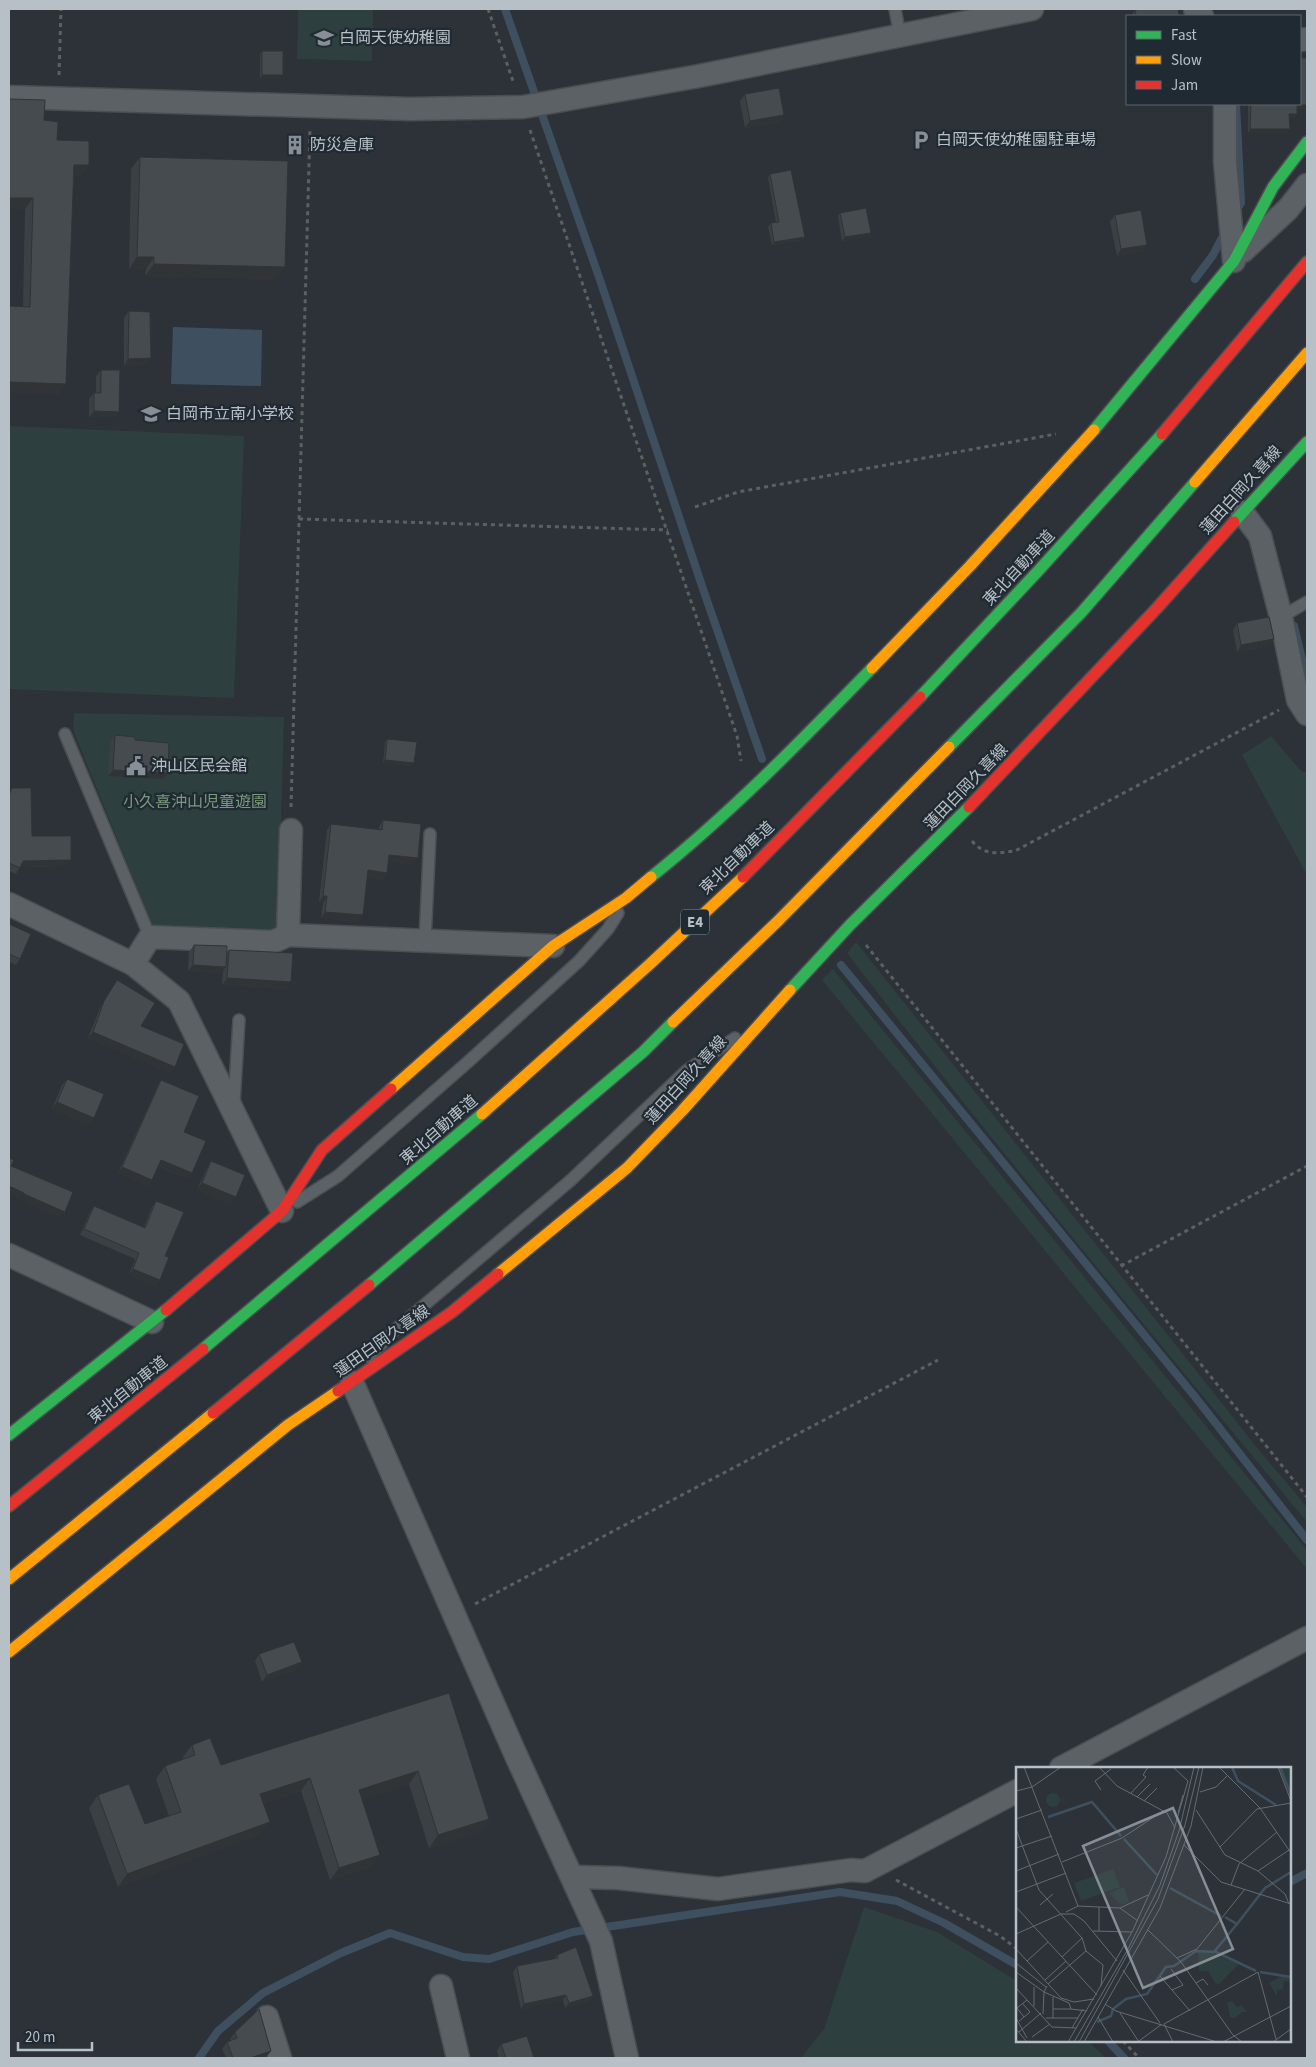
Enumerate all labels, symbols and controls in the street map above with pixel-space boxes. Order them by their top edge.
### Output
legend [1126,15,1301,105]
text: Fast [1171,25,1197,46]
school or university icon: 白岡天使幼稚園 [313,27,335,49]
place label: 白岡天使幼稚園 [339,27,451,49]
text: Slow [1171,50,1202,71]
text: Jam [1171,75,1198,96]
parking icon: 白岡天使幼稚園駐車場 [910,129,932,151]
place label: 白岡天使幼稚園駐車場 [936,129,1096,151]
building icon: 防災倉庫 [284,134,306,156]
place label: 防災倉庫 [310,134,374,156]
school or university icon: 白岡市立南小学校 [140,403,162,425]
place label: 白岡市立南小学校 [166,403,294,425]
street label: 蓮田白岡久喜線 [1195,441,1287,539]
street label: 東北自動車道 [978,525,1060,611]
street label: 蓮田白岡久喜線 [919,739,1013,835]
public building icon: 沖山区民会館 [125,755,147,777]
place label: 沖山区民会館 [151,755,247,777]
park label: 小久喜沖山児童遊園 [123,791,267,813]
street label: 東北自動車道 [695,817,779,899]
road number: E4 [681,910,709,934]
street label: 蓮田白岡久喜線 [640,1031,732,1129]
street label: 東北自動車道 [396,1090,482,1170]
street label: 蓮田白岡久喜線 [330,1300,434,1382]
street label: 東北自動車道 [84,1351,172,1429]
inset map [1016,1767,1291,2042]
scale bar [18,2020,91,2052]
text: 20 m [25,2027,55,2048]

